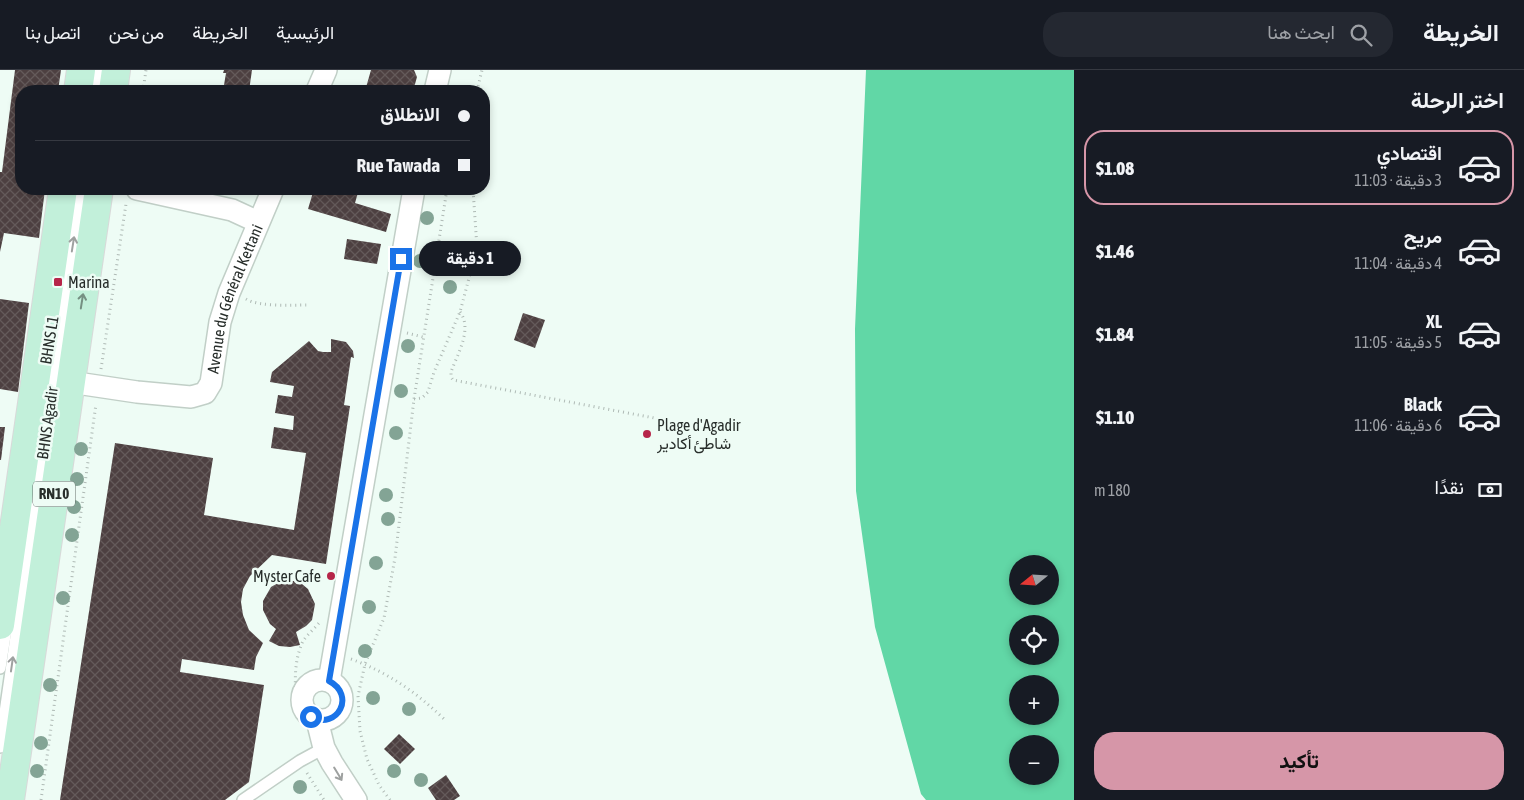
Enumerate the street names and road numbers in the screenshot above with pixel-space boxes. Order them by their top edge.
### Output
street label: Avenue du Général Kettani [204,222,266,375]
street label: BHNS L1 [36,314,62,366]
street label: BHNS Agadir [33,385,62,461]
road number: RN10 [33,482,75,506]

